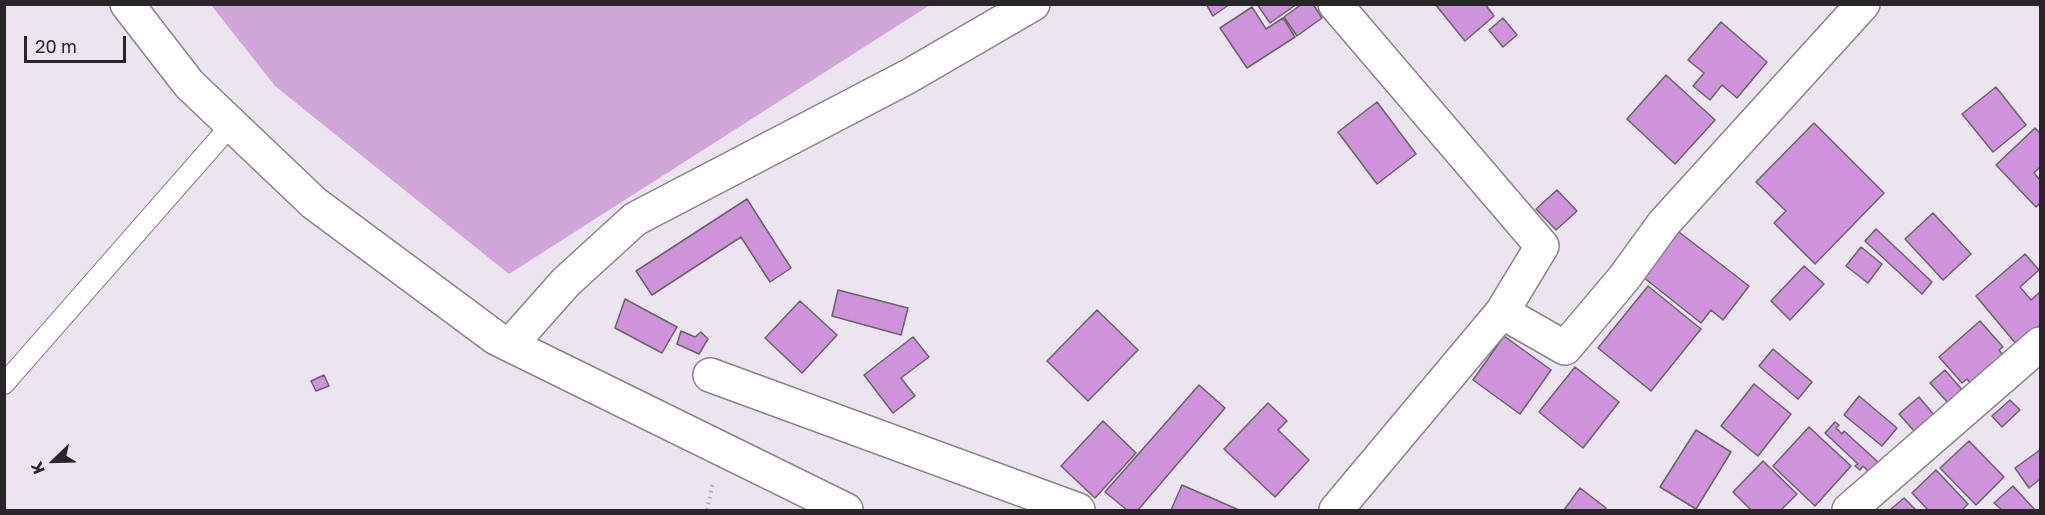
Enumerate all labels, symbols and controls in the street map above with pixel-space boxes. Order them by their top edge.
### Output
scale bar [27,24,129,62]
text: 20 m [35,35,77,57]
north arrow [24,431,84,491]
text: K [26,459,49,477]

